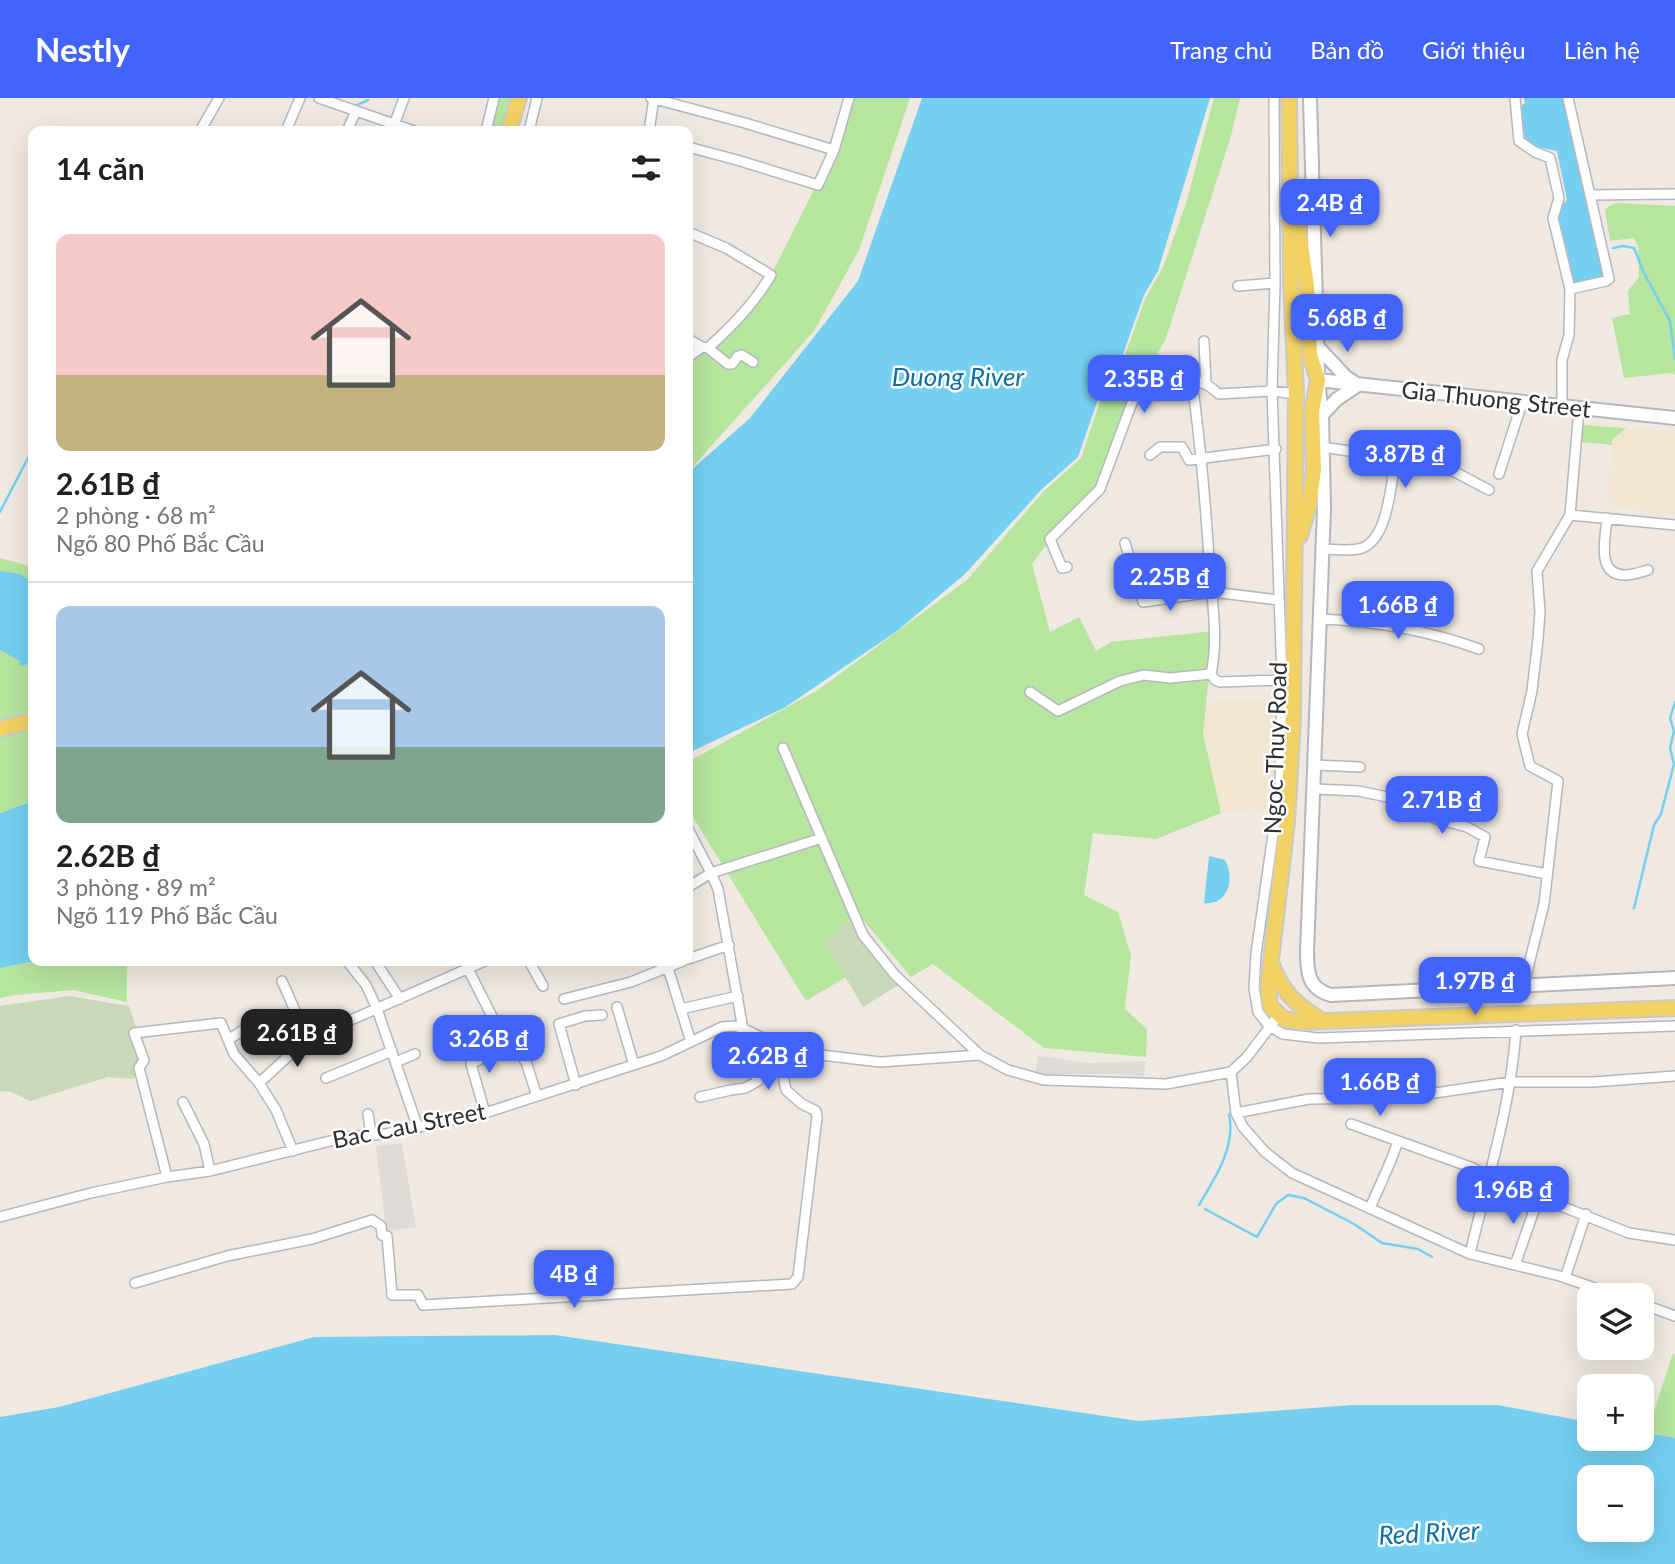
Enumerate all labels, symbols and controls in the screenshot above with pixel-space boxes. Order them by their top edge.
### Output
text: Nestly [35,29,130,69]
text: Trang chủ [1170,35,1272,64]
text: Bản đồ [1310,35,1384,64]
text: Giới thiệu [1422,35,1526,64]
text: Liên hệ [1564,35,1640,64]
icon: filters [627,149,665,187]
text: 14 căn [56,150,145,186]
pin: 2.4B ₫ [1273,180,1387,239]
text: 2.4B ₫ [1296,188,1364,216]
icon: home [298,280,424,406]
pin: 5.68B ₫ [1282,294,1412,354]
text: 5.68B ₫ [1307,303,1387,331]
pin: 2.35B ₫ [1079,356,1209,415]
water label: Duong River [892,360,1025,392]
text: 2.35B ₫ [1104,364,1184,392]
street label: Gia Thuong Street [1400,374,1593,423]
pin: 3.87B ₫ [1340,430,1470,490]
text: 3.87B ₫ [1365,439,1445,467]
text: 2.61B ₫ [56,465,161,501]
text: 2 phòng · 68 m² [56,501,216,529]
text: Ngõ 80 Phố Bắc Cầu [56,529,265,557]
pin: 2.25B ₫ [1105,554,1235,613]
text: 2.25B ₫ [1130,562,1210,590]
pin: 1.66B ₫ [1333,582,1463,641]
text: 1.66B ₫ [1358,590,1438,618]
icon: home [298,652,424,778]
street label: Ngoc Thuy Road [1257,661,1292,835]
pin: 2.71B ₫ [1377,776,1507,836]
text: 2.71B ₫ [1402,785,1482,813]
text: 2.62B ₫ [56,837,161,873]
text: 3 phòng · 89 m² [56,873,216,901]
text: Ngõ 119 Phố Bắc Cầu [56,901,278,929]
pin: 1.97B ₫ [1410,958,1540,1017]
text: 1.97B ₫ [1435,966,1515,994]
pin: 2.61B ₫ [232,1010,362,1069]
pin: 3.26B ₫ [424,1016,554,1075]
text: 2.61B ₫ [257,1018,337,1046]
text: 3.26B ₫ [449,1024,529,1052]
pin: 2.62B ₫ [703,1032,833,1092]
text: 2.62B ₫ [728,1041,808,1069]
pin: 1.66B ₫ [1315,1058,1445,1118]
text: 1.66B ₫ [1340,1067,1420,1095]
street label: Bac Cau Street [330,1095,488,1154]
pin: 1.96B ₫ [1448,1166,1578,1226]
text: 1.96B ₫ [1473,1175,1553,1203]
pin: 4B ₫ [533,1250,615,1310]
text: 4B ₫ [550,1259,598,1287]
map controls [1577,1283,1654,1542]
button: layers [1577,1283,1654,1360]
button: + [1577,1374,1654,1451]
button: − [1577,1465,1654,1542]
water label: Red River [1378,1513,1481,1551]

